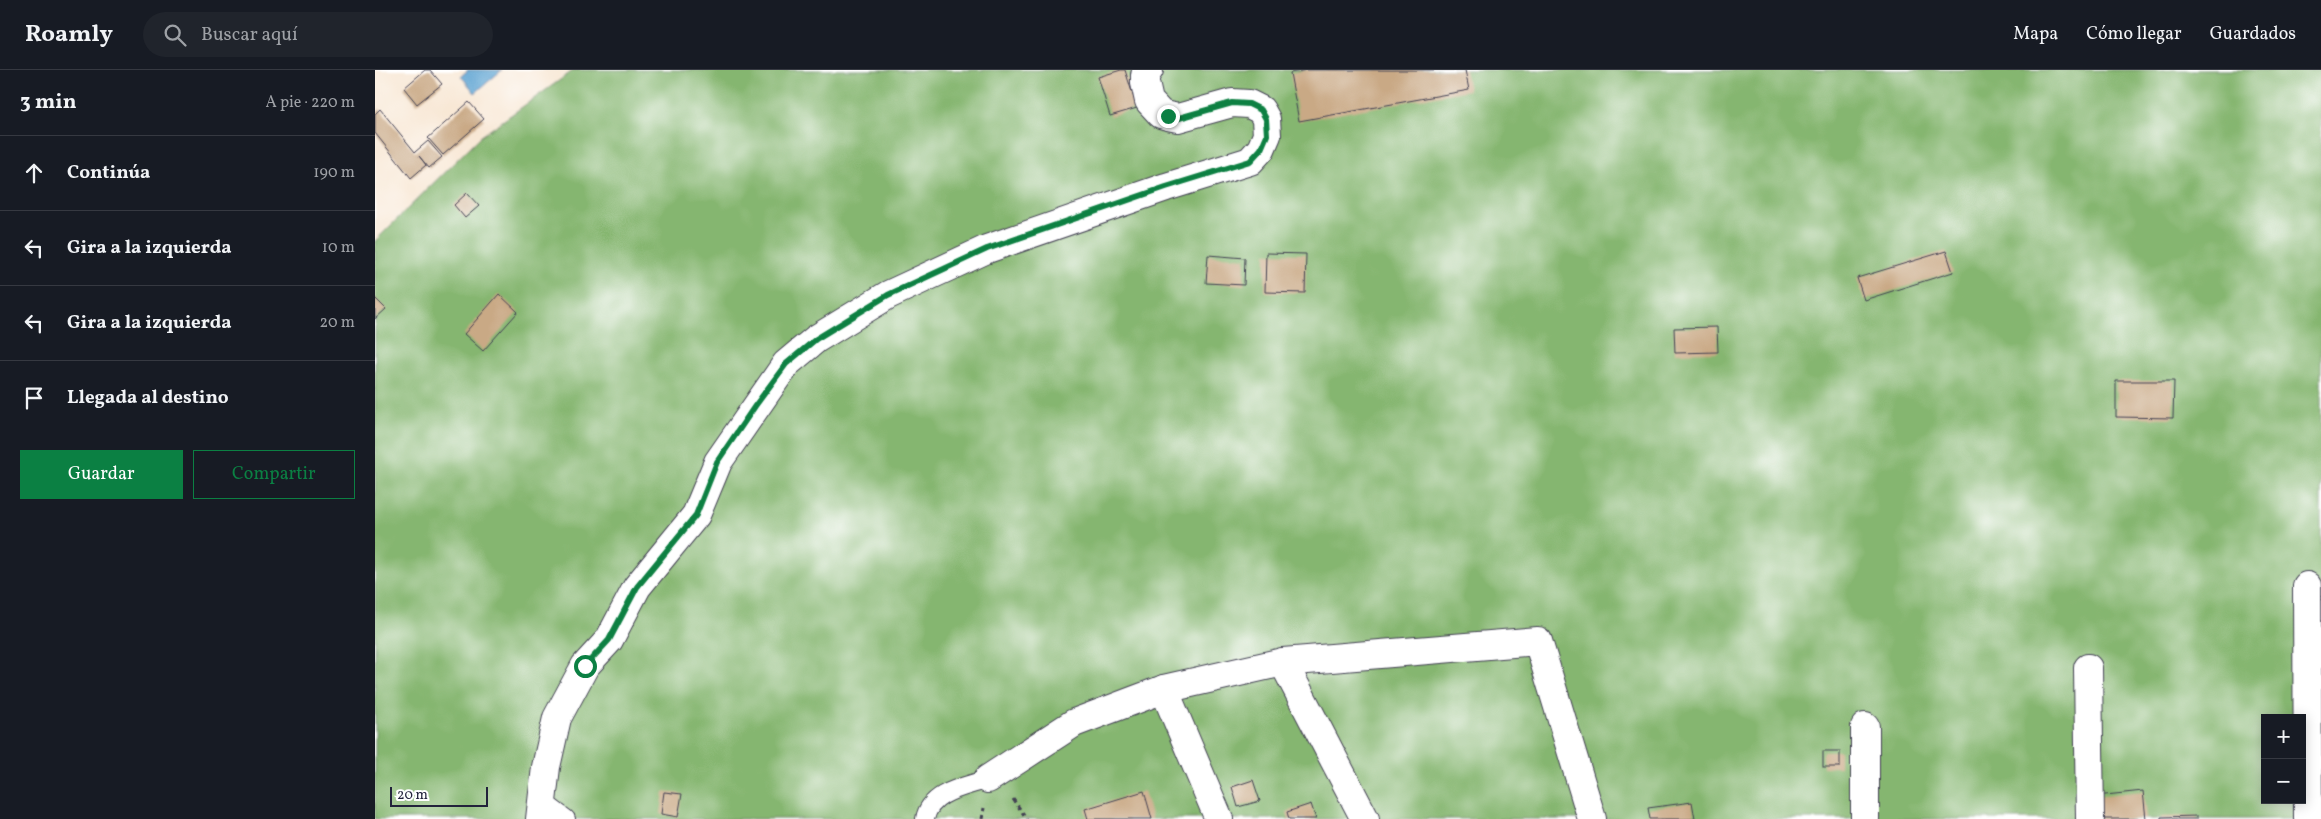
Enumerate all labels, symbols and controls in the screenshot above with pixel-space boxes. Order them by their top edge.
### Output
search box [143,12,493,57]
text: Roamly [25,18,113,52]
icon: search [161,21,189,49]
text: Buscar aquí [201,22,298,48]
text: Mapa [2013,22,2058,47]
text: Cómo llegar [2086,22,2182,47]
text: Guardados [2210,22,2296,47]
text: 3 min [20,88,76,117]
text: A pie · 220 m [265,92,355,114]
route end [1157,105,1180,128]
icon: ahead [20,159,48,187]
text: Continúa [67,160,150,186]
text: 190 m [313,162,355,184]
icon: left [20,234,48,262]
text: Gira a la izquierda [67,235,232,261]
text: 10 m [322,237,355,259]
icon: left [20,309,48,337]
text: Gira a la izquierda [67,310,232,336]
text: 20 m [320,312,355,334]
icon: arrive [20,384,48,412]
text: Llegada al destino [67,385,229,411]
button: Guardar [20,450,183,499]
button: Compartir [193,450,355,499]
route start [574,655,597,678]
map controls [2261,714,2306,804]
button: + [2261,714,2306,759]
button: − [2261,759,2306,804]
scale bar [390,784,487,807]
text: 20 m [397,786,428,805]

